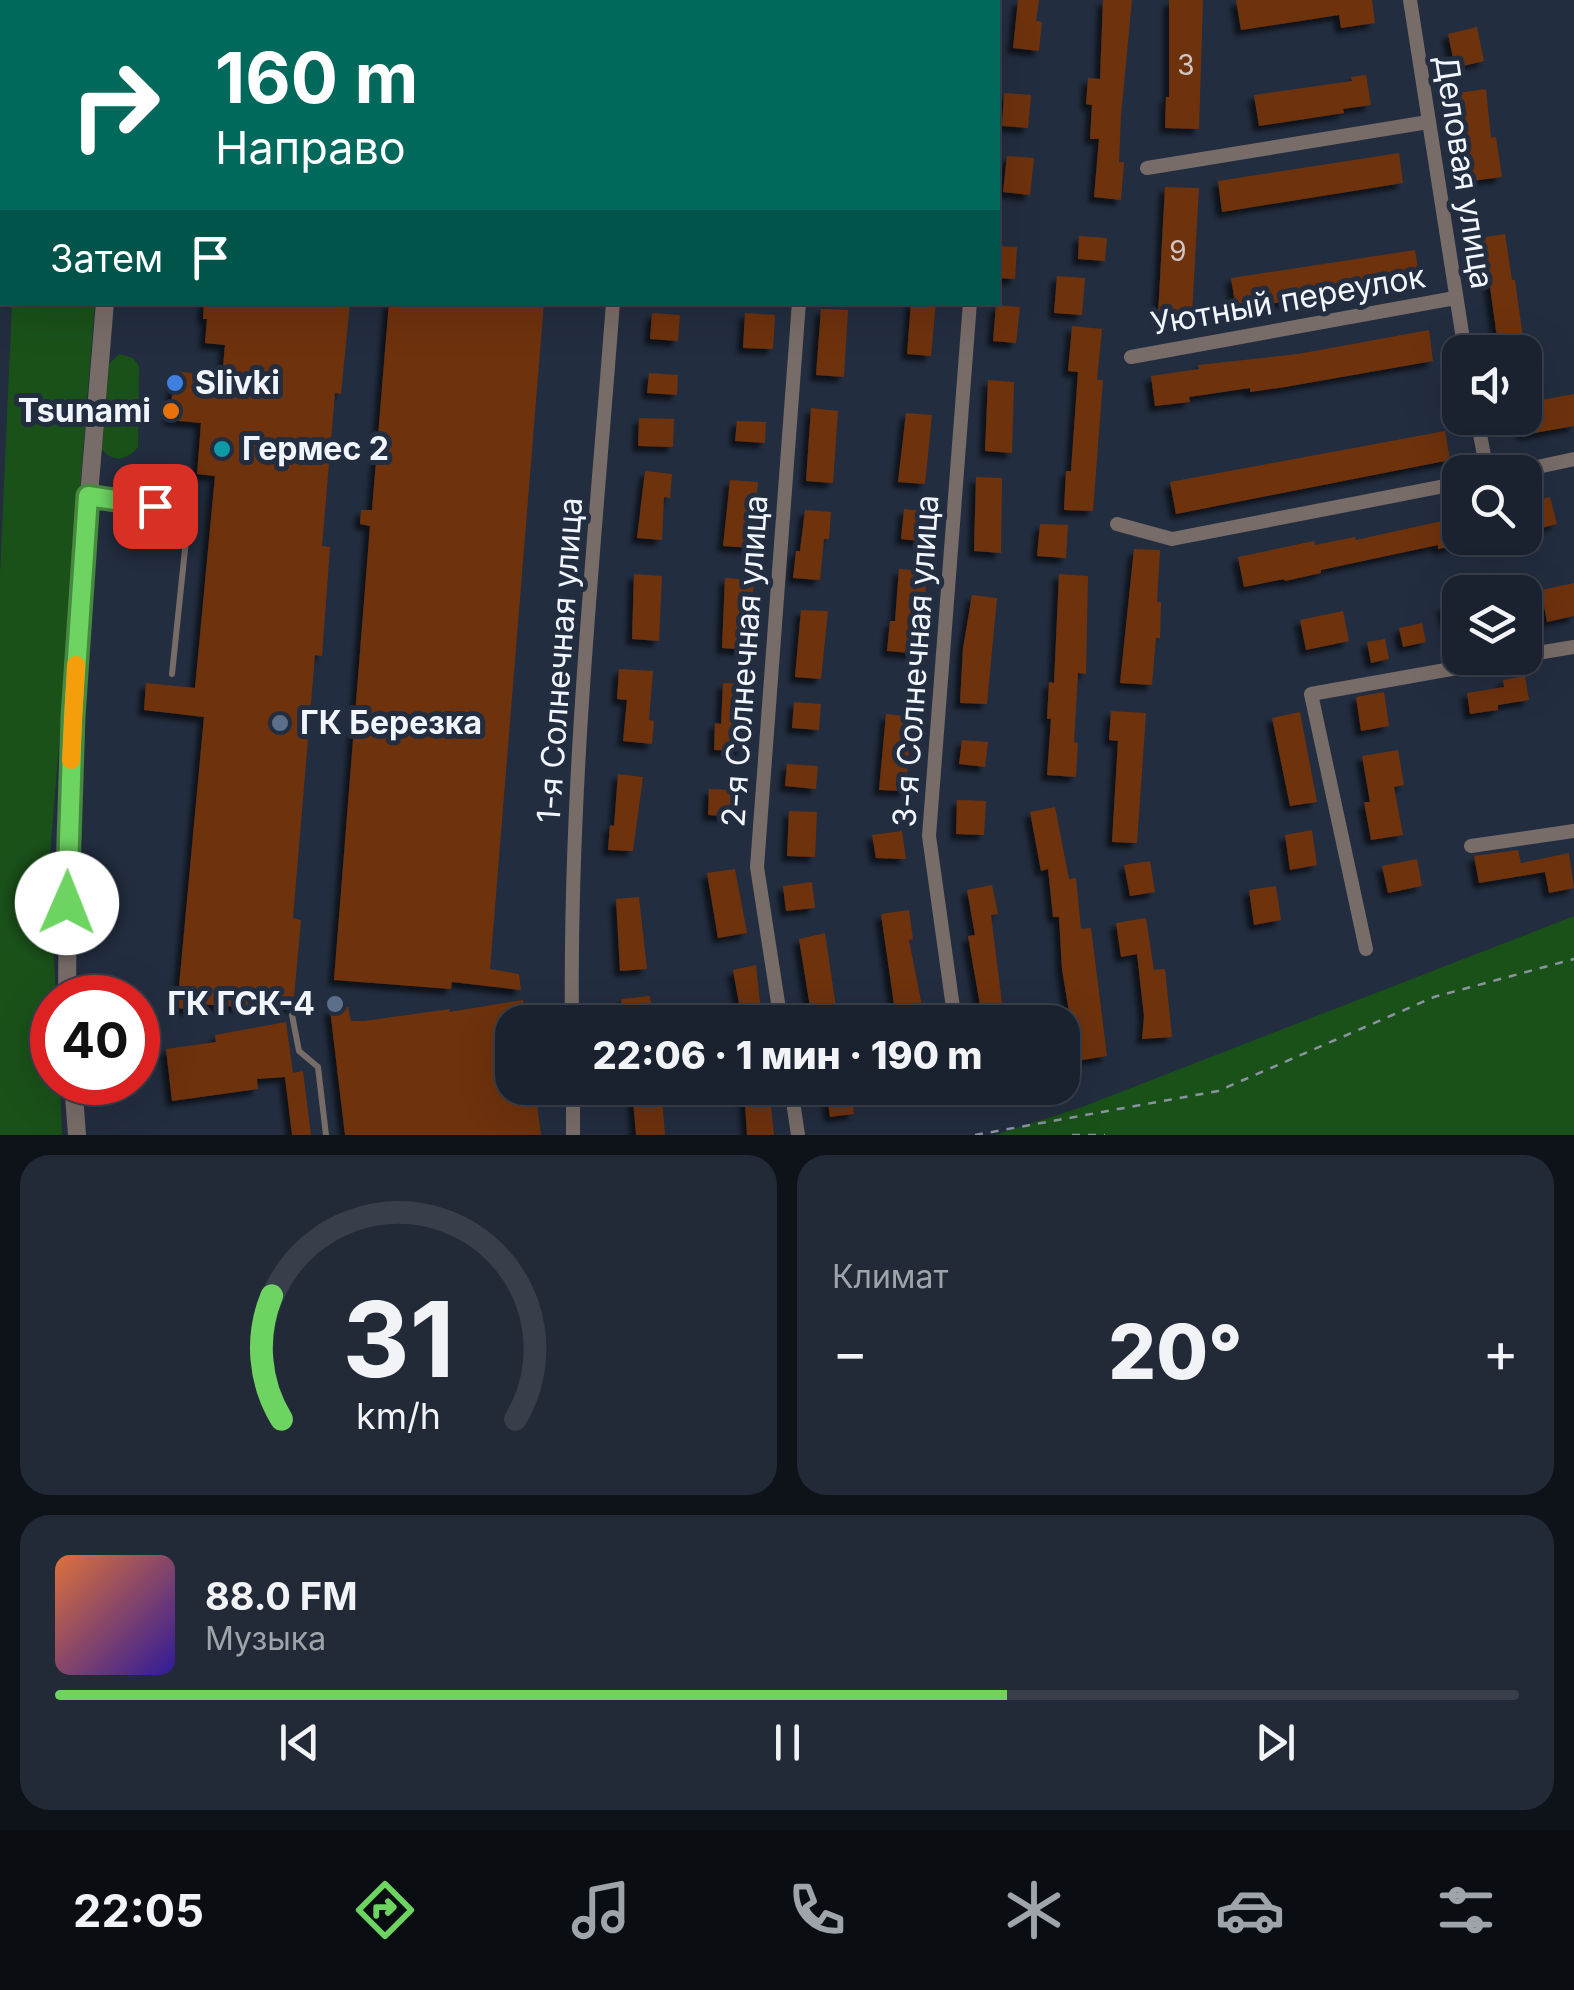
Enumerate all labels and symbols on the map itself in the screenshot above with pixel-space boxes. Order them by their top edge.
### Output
house number: 3 [1177,48,1195,82]
street label: Деловая улица [1427,52,1502,292]
house number: 9 [1169,234,1187,268]
street label: Уютный переулок [1148,256,1428,343]
place label: Slivki [195,363,280,402]
marker: Slivki [164,372,186,394]
place label: Tsunami [18,391,151,430]
marker: Tsunami [160,400,182,422]
place label: Гермес 2 [242,429,389,468]
marker: Гермес 2 [211,438,233,460]
pin [113,464,198,549]
street label: 3-я Солнечная улица [884,493,947,828]
street label: 2-я Солнечная улица [713,494,776,828]
street label: 1-я Солнечная улица [529,496,590,824]
place label: ГК Березка [300,703,482,742]
marker: ГК Березка [269,712,291,734]
position arrow [15,851,119,955]
speed limit sign: 40 [30,975,160,1105]
place label: ГК ГСК-4 [167,984,315,1023]
marker: ГК ГСК-4 [324,993,346,1015]

